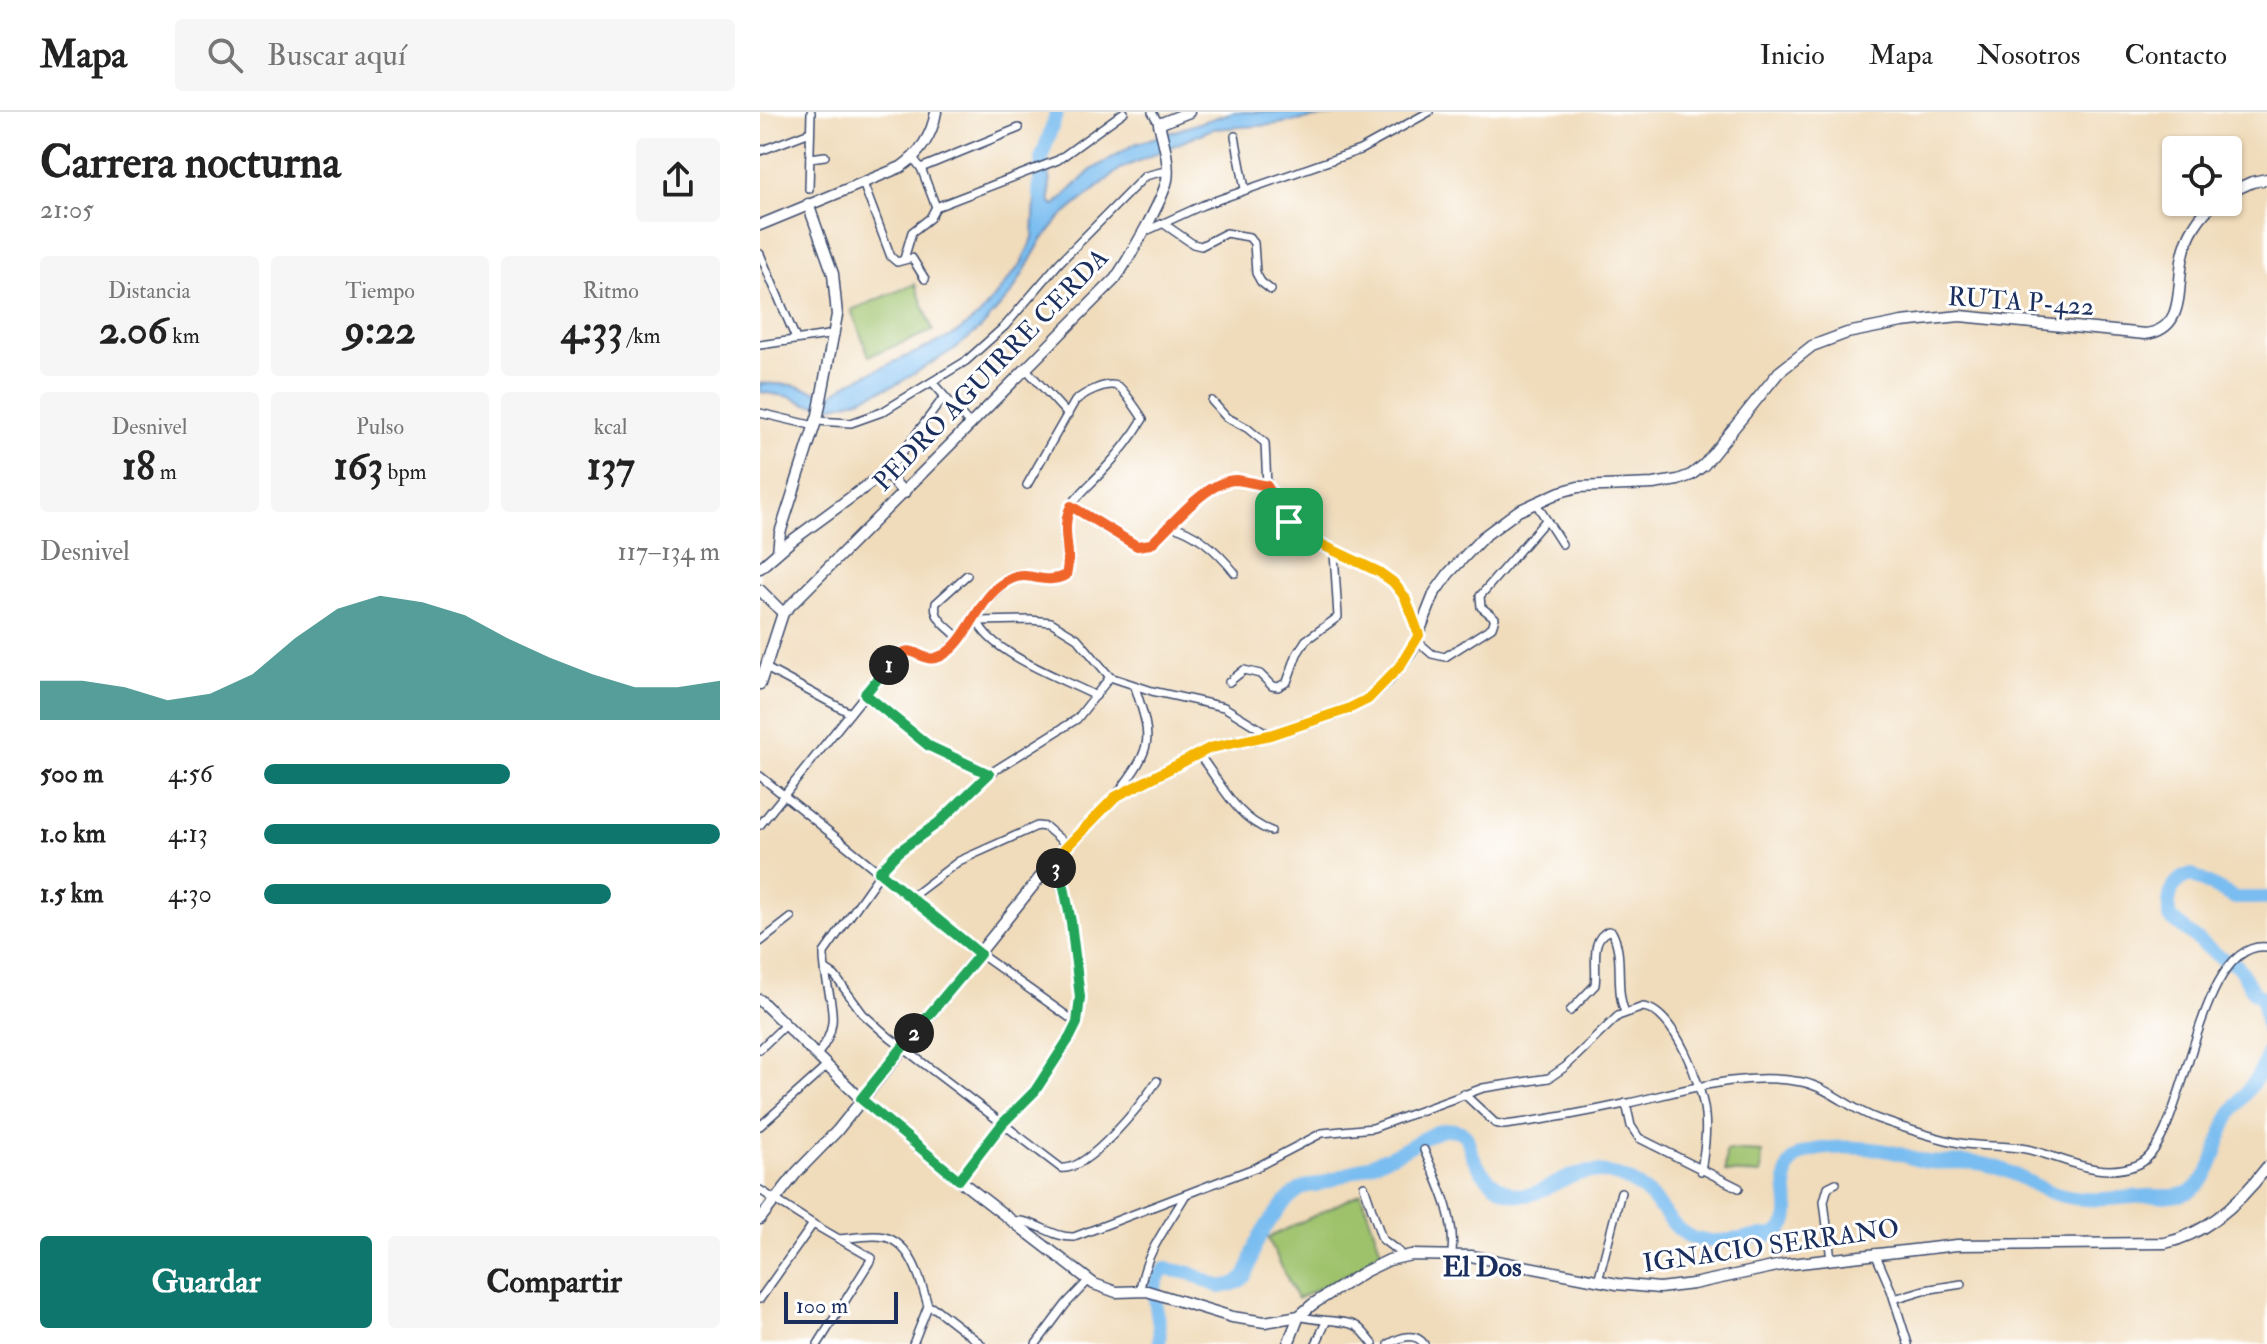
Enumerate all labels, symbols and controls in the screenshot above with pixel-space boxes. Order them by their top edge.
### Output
search box [175,19,735,91]
text: Mapa [40,31,127,79]
icon: search [203,33,247,77]
text: Buscar aquí [267,37,406,74]
text: Inicio [1760,38,1825,73]
text: Mapa [1869,38,1933,73]
text: Nosotros [1977,38,2080,73]
text: Contacto [2124,38,2227,73]
text: Carrera nocturna [40,136,341,191]
map controls [2162,136,2242,216]
button: locate [2162,136,2242,216]
button: share [636,138,720,222]
text: 21:05 [40,194,94,226]
street label: PEDRO AGUIRRE CERDA [867,242,1116,498]
text: Distancia [108,277,191,305]
text: Tiempo [345,277,415,305]
text: Ritmo [583,277,639,305]
street label: RUTA P-422 [1947,281,2095,323]
text: 2.06 [99,305,168,356]
text: 9:22 [345,305,415,356]
text: 4:33 [561,305,623,356]
text: km [168,322,200,350]
text: /km [623,322,661,350]
text: Desnivel [111,413,187,441]
text: Pulso [356,413,404,441]
text: kcal [594,413,628,441]
text: 18 [122,441,155,492]
text: 163 [333,441,383,492]
text: 137 [587,441,635,492]
text: m [155,458,177,486]
text: bpm [383,458,427,486]
pin [1255,488,1323,556]
icon: arrive [1267,500,1311,544]
text: Desnivel [40,536,130,568]
text: 117–134 m [618,536,720,568]
pin: 1 [869,645,909,685]
text: 1 [885,651,893,679]
text: 500 m [40,758,104,790]
text: 4:56 [168,758,213,790]
text: 1.0 km [40,818,106,850]
text: 4:13 [168,818,208,850]
pin: 3 [1036,848,1076,888]
text: 3 [1052,854,1060,882]
text: 1.5 km [40,878,103,910]
text: 4:30 [168,878,212,910]
pin: 2 [894,1013,934,1053]
text: 2 [908,1019,920,1047]
street label: IGNACIO SERRANO [1641,1212,1901,1280]
button: Guardar [40,1236,372,1328]
button: Compartir [388,1236,720,1328]
district label: El Dos [1442,1250,1522,1285]
scale bar [784,1288,898,1324]
text: 100 m [796,1292,848,1320]

